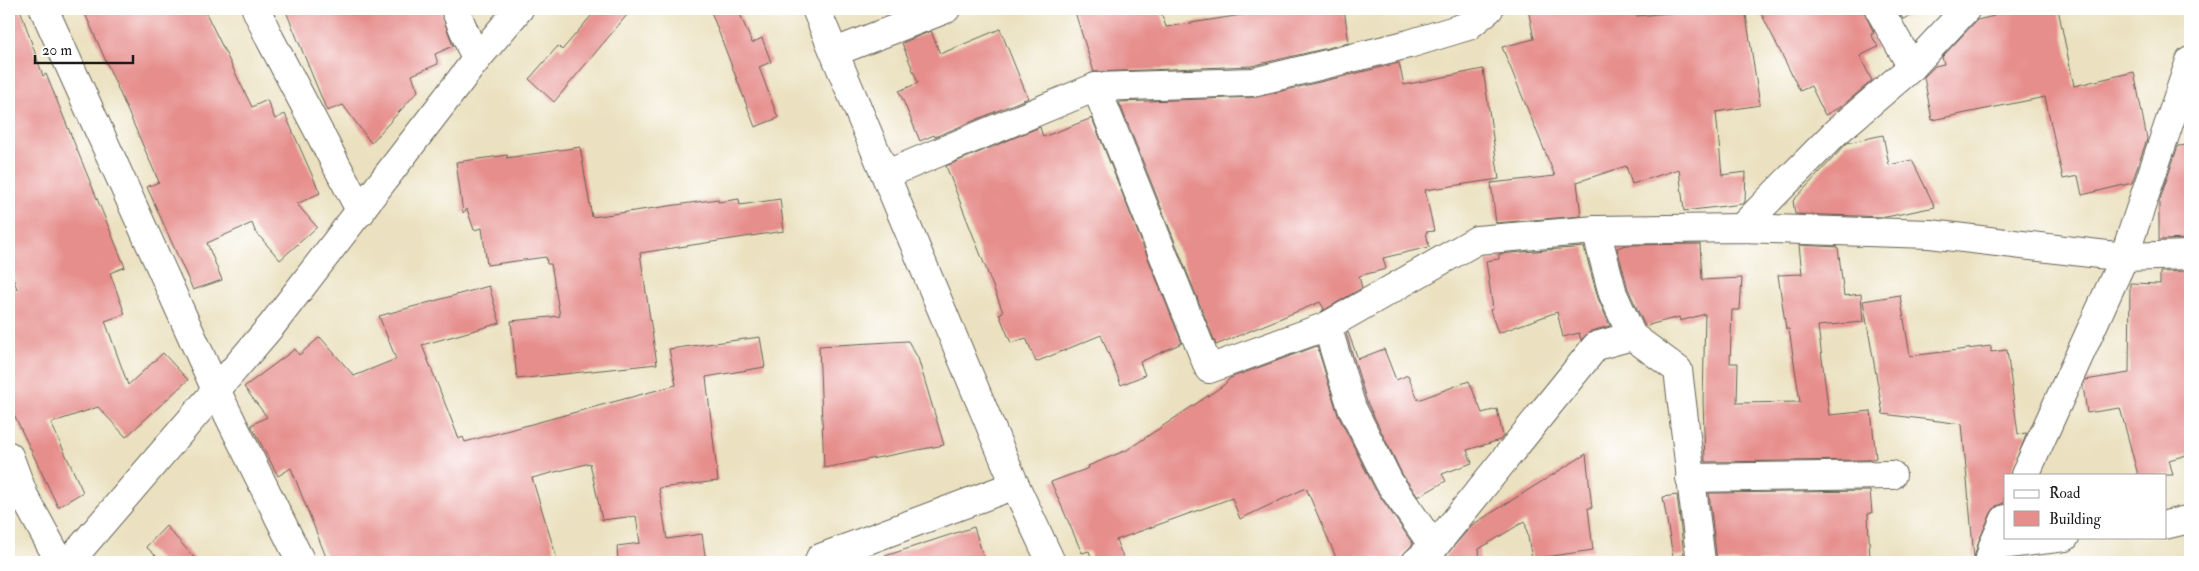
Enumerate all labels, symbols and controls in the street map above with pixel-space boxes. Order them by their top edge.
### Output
scale bar [35,32,132,64]
text: 20 m [42,41,72,60]
legend [2004,474,2166,538]
text: Road [2049,484,2081,503]
text: Building [2049,510,2101,529]

